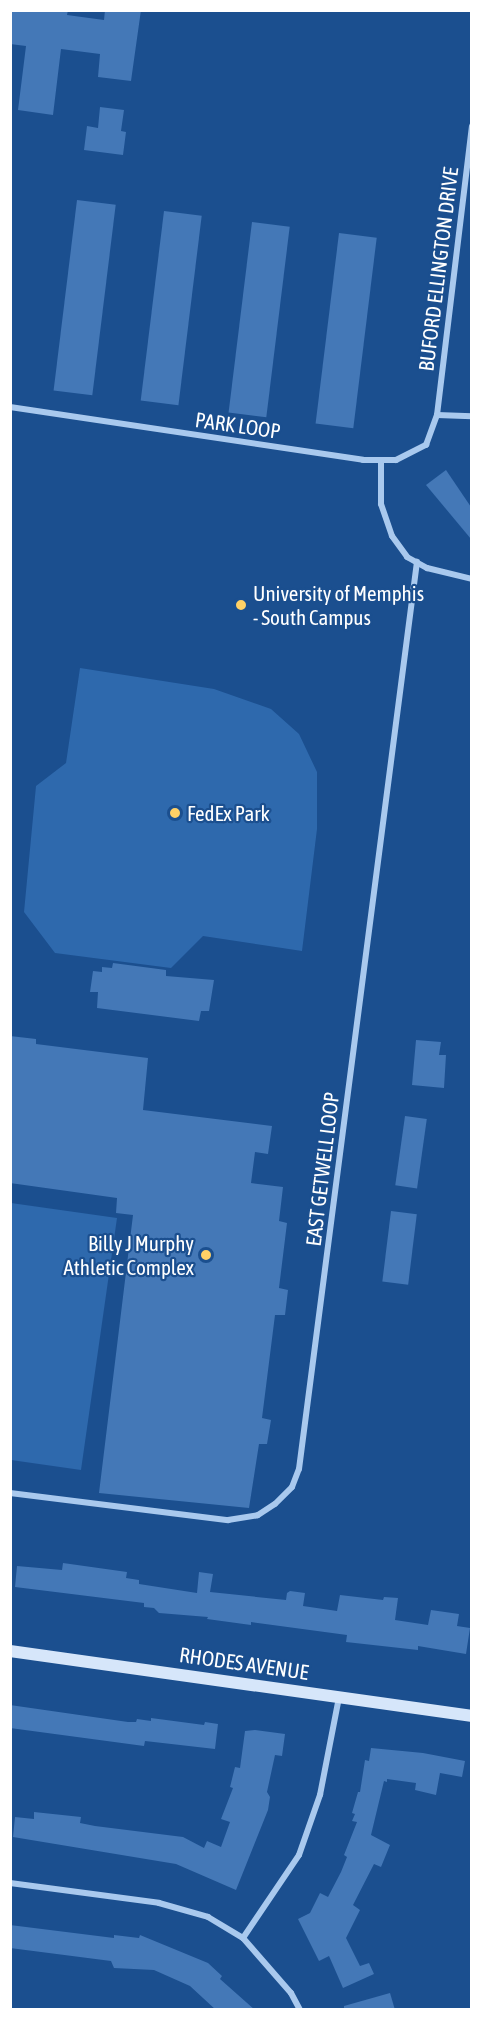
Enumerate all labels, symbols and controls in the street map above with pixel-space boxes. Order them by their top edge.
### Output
street label: BUFORD ELLINGTON DRIVE [413,165,463,373]
street label: PARK LOOP [194,407,282,443]
place label: University of Memphis - South Campus [253,580,424,630]
marker: University of Memphis - South Campus [234,598,248,612]
place label: FedEx Park [187,800,270,826]
marker: FedEx Park [168,806,182,820]
street label: EAST GETWELL LOOP [300,1090,344,1248]
place label: Billy J Murphy Athletic Complex [64,1230,194,1280]
marker: Billy J Murphy Athletic Complex [199,1248,213,1262]
street label: RHODES AVENUE [178,1641,310,1685]

